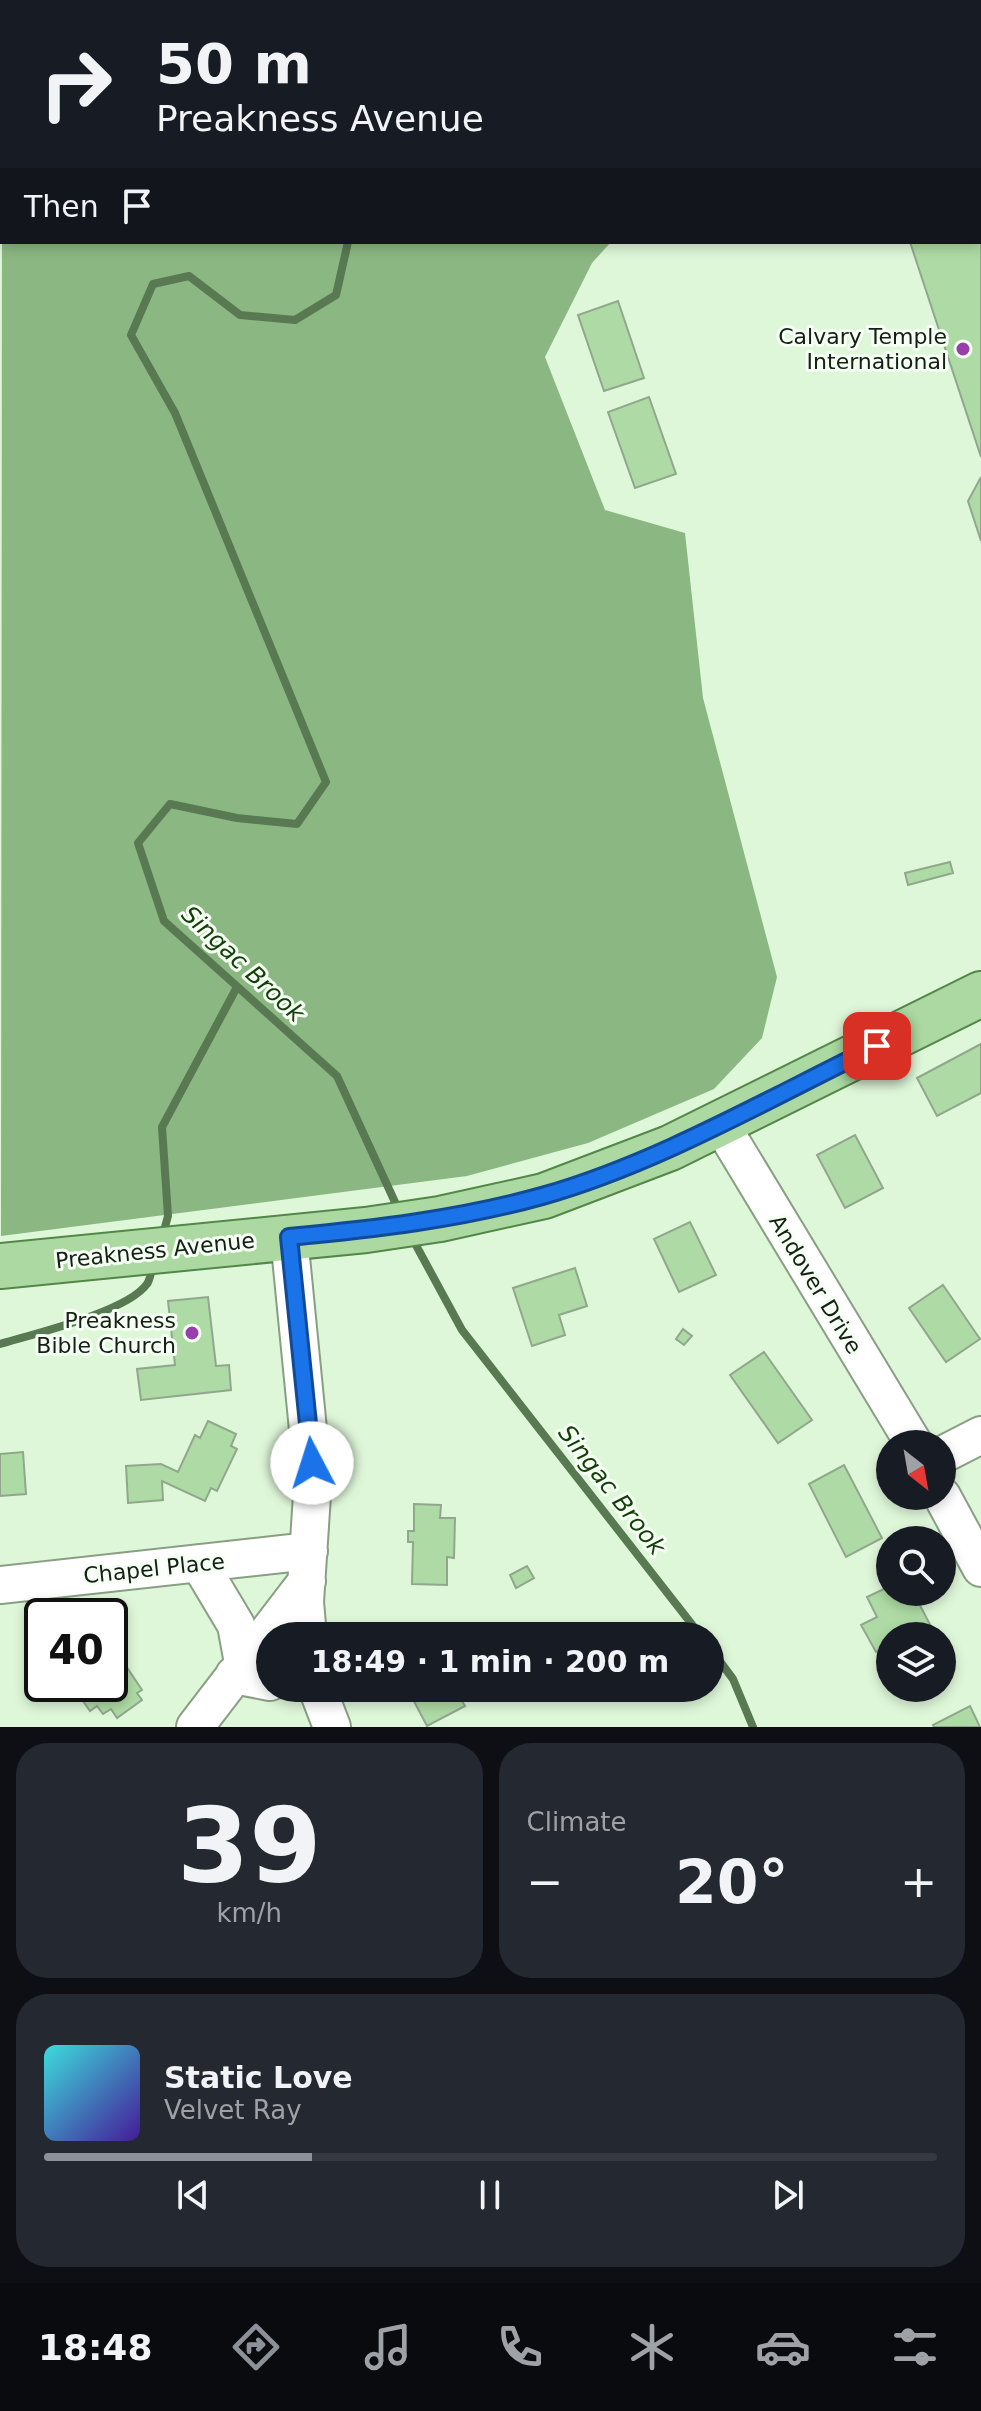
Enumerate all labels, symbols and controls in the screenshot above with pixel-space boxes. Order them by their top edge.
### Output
text: 50 m [156,31,312,96]
icon: right [24,32,128,136]
text: Preakness Avenue [156,98,484,139]
icon: arrive [115,184,159,228]
text: Then [24,189,99,224]
place label: Calvary Temple International [778,324,947,374]
marker: Calvary Temple International [954,340,972,358]
water label: Singac Brook [176,900,311,1029]
pin [843,1012,911,1080]
icon: arrive [855,1024,899,1068]
street label: Andover Drive [764,1210,867,1358]
street label: Preakness Avenue [54,1228,256,1273]
place label: Preakness Bible Church [36,1308,176,1358]
marker: Preakness Bible Church [183,1324,201,1342]
water label: Singac Brook [552,1419,672,1562]
position arrow [270,1421,354,1505]
north arrow [876,1430,956,1510]
map controls [876,1430,956,1702]
button: search [876,1526,956,1606]
street label: Chapel Place [82,1549,226,1588]
speed limit sign: 40 [24,1598,128,1702]
button: layers [876,1622,956,1702]
text: 18:49 · 1 min · 200 m [311,1644,669,1679]
text: 39 [177,1785,322,1907]
text: Climate [527,1807,627,1837]
text: 20° [675,1847,789,1917]
text: − [527,1856,563,1907]
text: + [900,1856,937,1907]
text: km/h [216,1898,282,1928]
text: Static Love [164,2060,353,2095]
text: Velvet Ray [164,2095,302,2125]
icon: previous [171,2173,215,2217]
icon: pause [468,2173,512,2217]
icon: next [766,2173,810,2217]
icon: directions [228,2319,284,2375]
icon: music [360,2319,416,2375]
icon: phone [492,2319,548,2375]
icon: climate [624,2319,680,2375]
icon: car [755,2319,811,2375]
icon: filters [887,2319,943,2375]
text: 18:48 [38,2327,152,2368]

